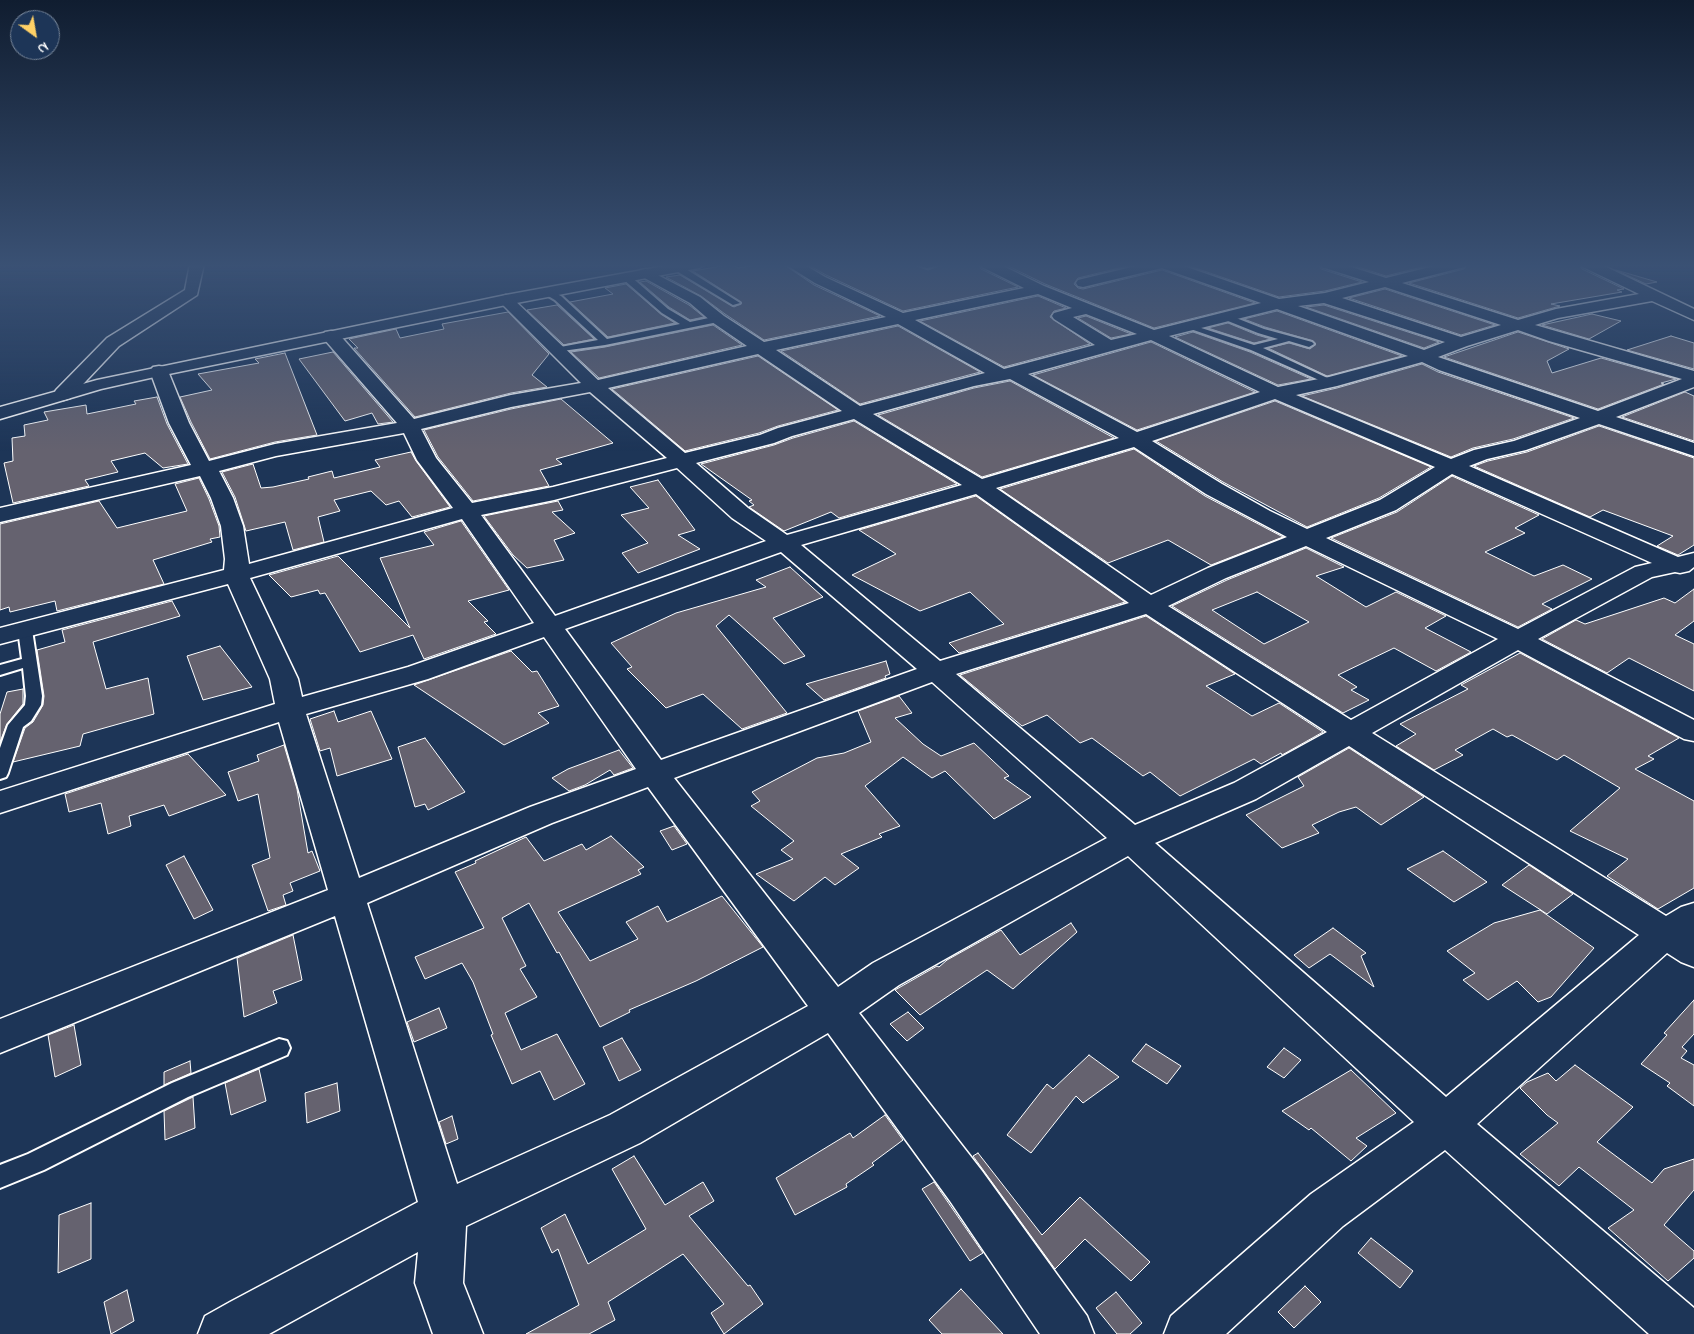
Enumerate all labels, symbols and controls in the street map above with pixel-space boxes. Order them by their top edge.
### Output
north arrow [10,10,60,60]
text: N [33,36,52,59]

